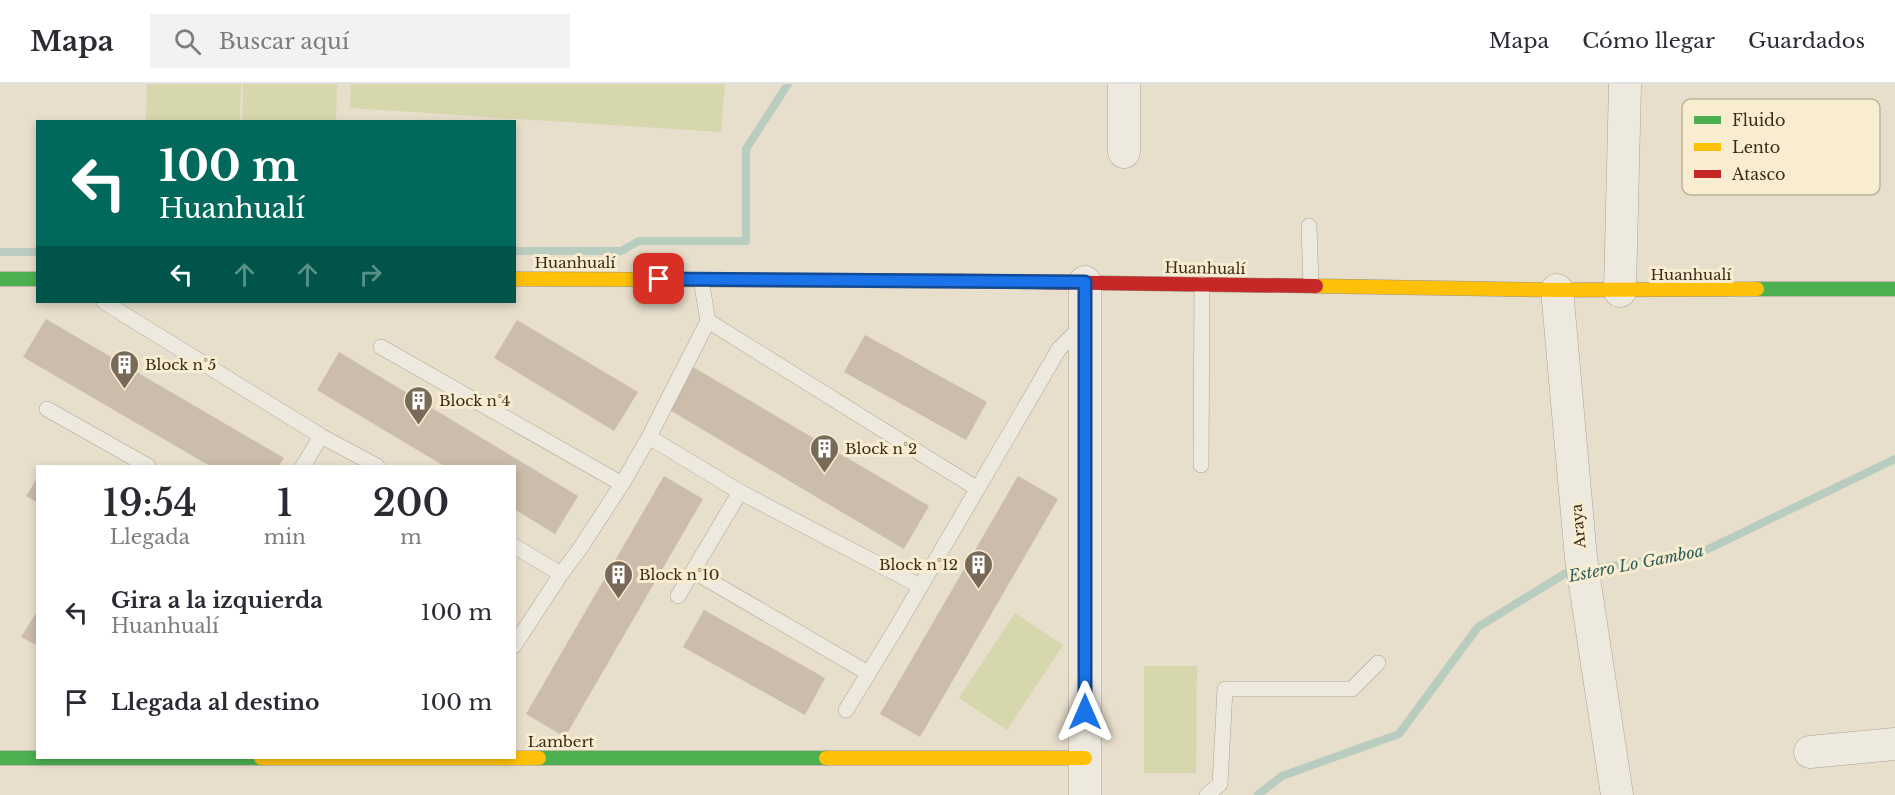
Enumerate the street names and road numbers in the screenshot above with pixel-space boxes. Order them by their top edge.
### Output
street label: Huanhualí [535,253,616,272]
street label: Huanhualí [1164,258,1247,278]
street label: Huanhualí [1651,265,1732,284]
street label: Araya [1567,502,1589,550]
street label: Lambert [528,732,595,751]

